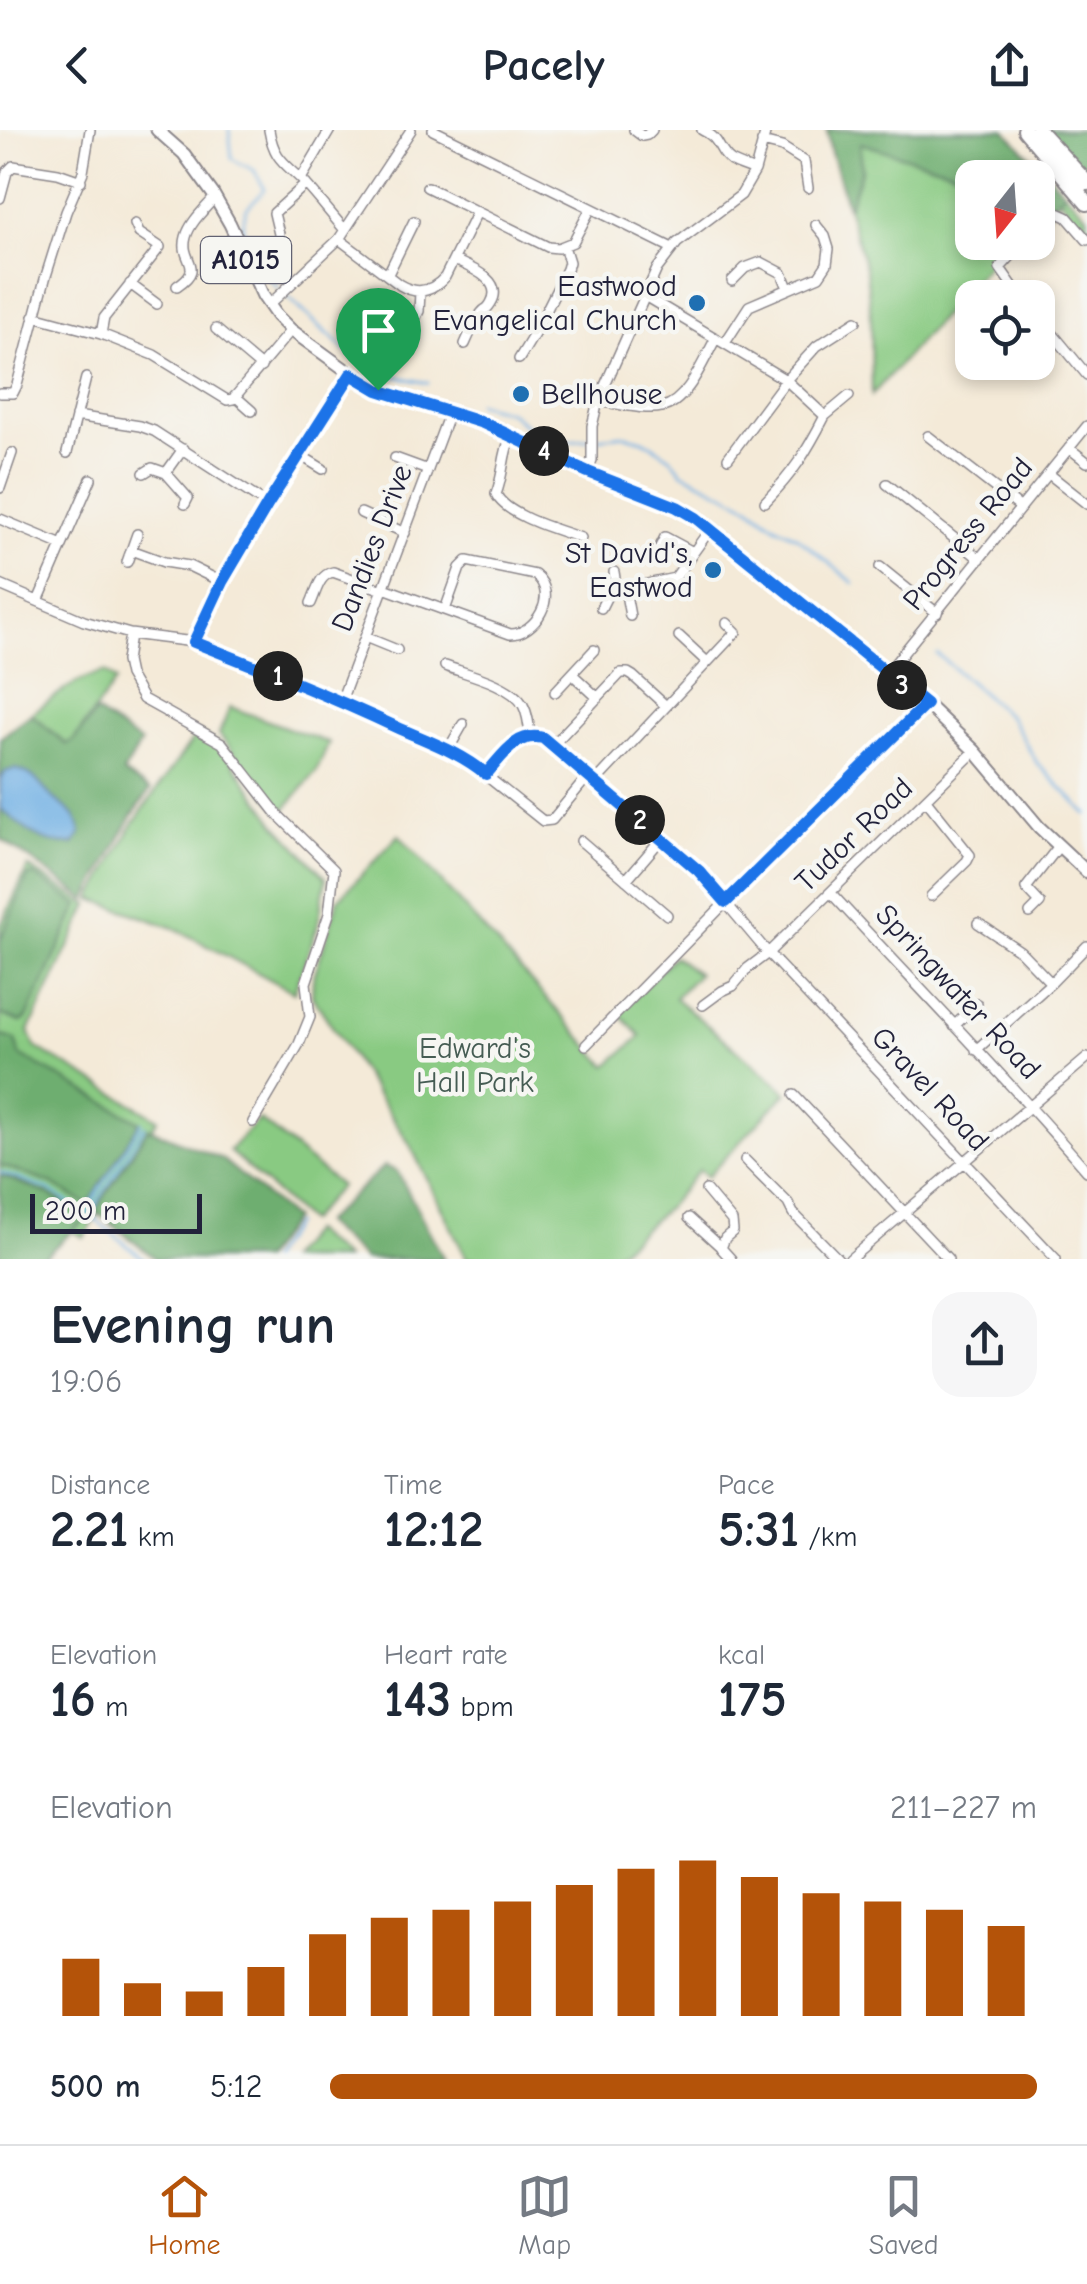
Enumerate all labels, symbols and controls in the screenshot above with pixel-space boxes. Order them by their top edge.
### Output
icon: back [50,38,105,93]
icon: share [982,38,1037,93]
text: Pacely [482,39,605,91]
north arrow [955,160,1055,260]
map controls [955,160,1055,380]
road number: A1015 [201,237,291,283]
place label: Eastwood Evangelical Church [433,269,677,338]
button: locate [955,280,1055,380]
pin [336,288,421,391]
marker: Eastwood Evangelical Church [686,292,708,314]
icon: arrive [351,303,406,358]
place label: Bellhouse [541,377,662,412]
marker: Bellhouse [510,383,532,405]
pin: 4 [519,426,569,476]
text: 4 [537,435,551,467]
street label: Progress Road [896,451,1040,617]
street label: Dandies Drive [324,460,420,636]
place label: St David's, Eastwod [565,536,693,605]
marker: St David's, Eastwod [702,559,724,581]
pin: 1 [253,651,303,701]
text: 1 [272,660,284,692]
pin: 3 [877,660,927,710]
text: 3 [895,669,909,701]
street label: Tudor Road [788,770,920,900]
pin: 2 [615,795,665,845]
text: 2 [633,804,647,836]
street label: Springwater Road [868,897,1048,1087]
street label: Gravel Road [864,1020,996,1158]
park label: Edward's Hall Park [416,1031,534,1100]
scale bar [30,1189,202,1234]
text: 200 m [45,1195,126,1227]
button: share [932,1292,1037,1397]
text: Evening run [50,1293,335,1357]
text: 19:06 [50,1363,122,1400]
text: Distance [50,1469,150,1501]
text: Time [384,1469,442,1501]
text: Pace [718,1469,774,1501]
text: 2.21 [50,1501,129,1559]
text: 12:12 [384,1501,483,1559]
text: 5:31 [718,1501,799,1559]
text: km [129,1521,175,1553]
text: /km [799,1521,857,1553]
text: Elevation [50,1639,157,1671]
text: Heart rate [384,1639,507,1671]
text: kcal [718,1639,765,1671]
text: 16 [50,1671,96,1729]
text: 143 [384,1671,451,1729]
text: 175 [718,1671,787,1729]
text: m [96,1691,128,1723]
text: bpm [451,1691,514,1723]
text: Elevation [50,1789,173,1826]
text: 211–227 m [890,1789,1037,1826]
text: 500 m [50,2068,140,2105]
text: 5:12 [210,2068,263,2105]
tab: Home [148,2169,221,2261]
tab: Map [517,2169,572,2261]
tab: Saved [869,2169,939,2261]

